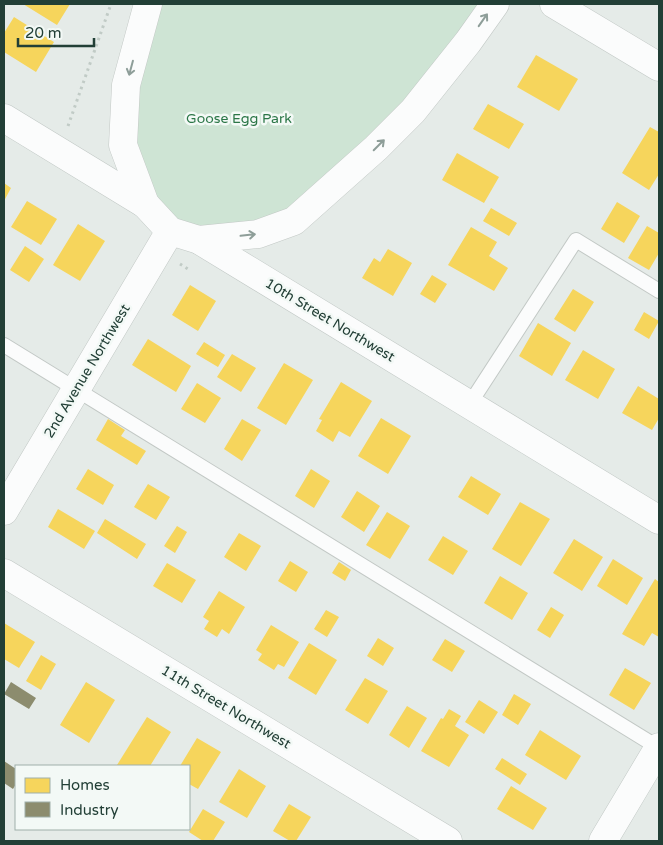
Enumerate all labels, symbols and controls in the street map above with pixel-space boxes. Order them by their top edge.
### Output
one-way arrow [478,14,488,28]
scale bar [18,15,94,47]
text: 20 m [25,24,62,42]
one-way arrow [125,59,135,75]
park label: Goose Egg Park [186,110,292,127]
one-way arrow [373,139,385,151]
one-way arrow [239,230,255,240]
street label: 10th Street Northwest [262,275,399,366]
street label: 2nd Avenue Northwest [40,300,134,441]
street label: 11th Street Northwest [158,662,295,753]
legend [15,765,190,830]
text: Homes [60,776,110,794]
text: Industry [60,801,119,819]

